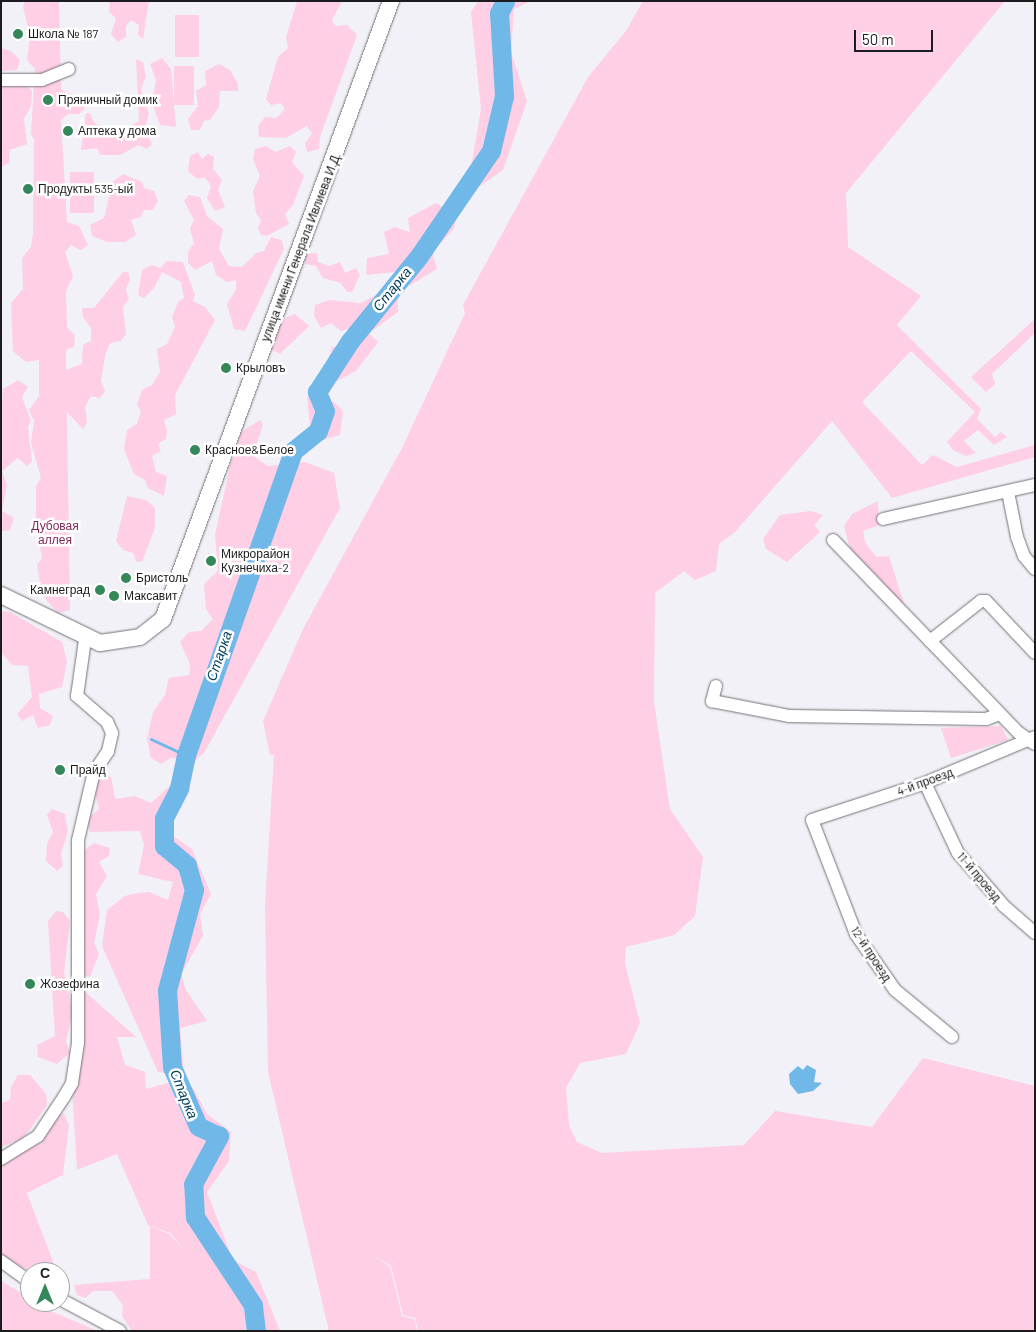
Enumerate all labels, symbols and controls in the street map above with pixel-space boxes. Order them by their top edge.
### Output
scale bar [856,20,935,52]
place label: Школа № 187 [28,27,98,41]
marker: Школа № 187 [12,28,24,40]
text: 50 m [862,30,894,48]
place label: Пряничный домик [58,93,157,107]
marker: Пряничный домик [42,94,54,106]
place label: Аптека у дома [78,124,156,138]
marker: Аптека у дома [62,125,74,137]
street label: улица имени Генерала Ивлиева И.Д. [258,150,344,344]
place label: Продукты 535-ый [38,182,133,196]
marker: Продукты 535-ый [22,183,34,195]
water label: Старка [369,264,415,314]
place label: Крыловъ [236,361,286,375]
marker: Крыловъ [220,362,232,374]
place label: Красное&Белое [205,443,294,457]
marker: Красное&Белое [189,444,201,456]
park label: Дубовая аллея [31,519,79,547]
place label: Микрорайон Кузнечиха-2 [221,547,290,575]
marker: Микрорайон Кузнечиха-2 [205,555,217,567]
place label: Бристоль [136,571,188,585]
marker: Бристоль [120,572,132,584]
place label: Камнеград [30,583,90,597]
marker: Камнеград [94,584,106,596]
place label: Максавит [124,589,177,603]
marker: Максавит [108,590,120,602]
water label: Старка [203,629,235,683]
place label: Прайд [70,763,106,777]
marker: Прайд [54,764,66,776]
street label: 4-й проезд [895,765,955,799]
street label: 11-й проезд [954,849,1004,905]
street label: 12-й проезд [848,924,894,984]
place label: Жозефина [40,977,99,991]
marker: Жозефина [24,978,36,990]
water label: Старка [167,1067,201,1121]
north arrow [20,1262,70,1312]
text: С [40,1264,50,1281]

